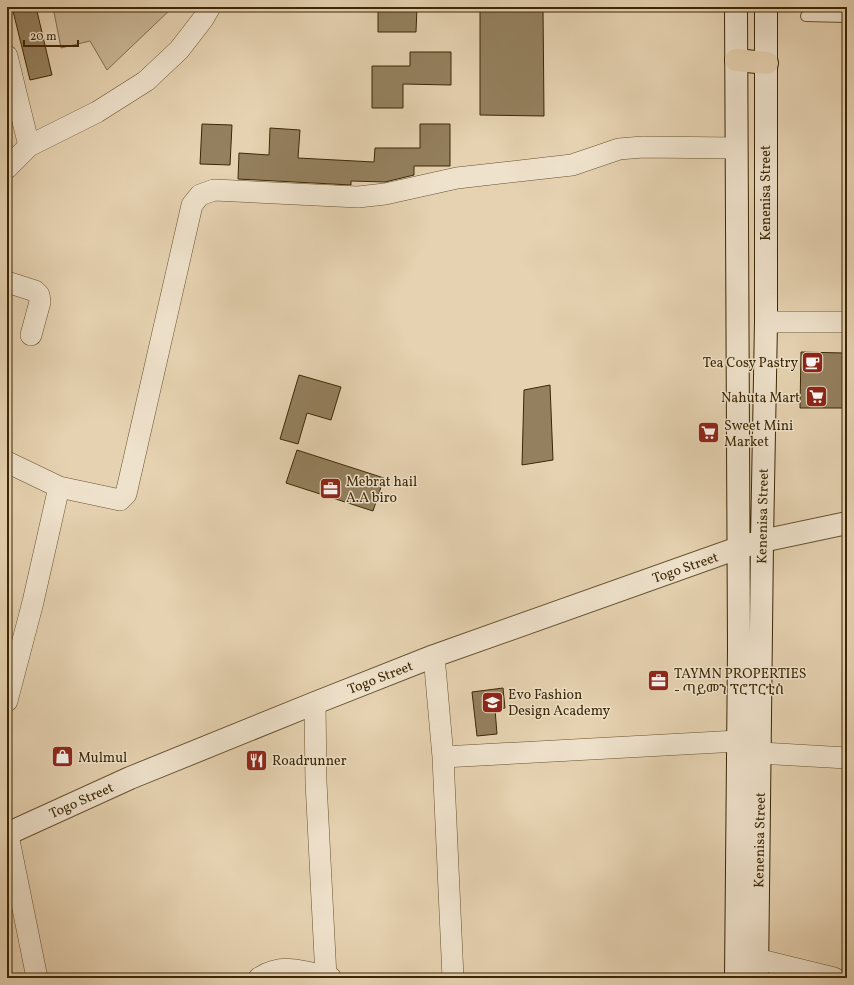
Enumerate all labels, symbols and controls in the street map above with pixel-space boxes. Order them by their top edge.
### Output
scale bar [24,22,78,48]
text: 20 m [30,29,57,45]
street label: Kenenisa Street [757,145,776,241]
cafe icon: Tea Cosy Pastry [800,349,826,375]
place label: Tea Cosy Pastry [703,354,798,373]
supermarket icon: Nahuta Mart [803,384,829,410]
place label: Nahuta Mart [721,389,800,408]
place label: Sweet Mini Market [724,417,793,452]
supermarket icon: Sweet Mini Market [695,420,721,446]
street label: Kenenisa Street [753,468,774,564]
place label: Mebrat hail A.A biro [346,473,417,508]
office icon: Mebrat hail A.A biro [317,476,343,502]
street label: Togo Street [650,548,721,589]
street label: Togo Street [345,657,416,700]
place label: TAYMN PROPERTIES - ጣይመን ፕሮፐርቲስ [674,665,807,700]
office icon: TAYMN PROPERTIES - ጣይመን ፕሮፐርቲስ [646,668,672,694]
place label: Evo Fashion Design Academy [508,686,611,721]
school or university icon: Evo Fashion Design Academy [480,689,506,715]
shop icon: Mulmul [49,744,75,770]
restaurant icon: Roadrunner [243,747,269,773]
place label: Mulmul [78,749,127,768]
place label: Roadrunner [272,752,347,771]
street label: Togo Street [46,779,117,824]
street label: Kenenisa Street [750,792,771,888]

